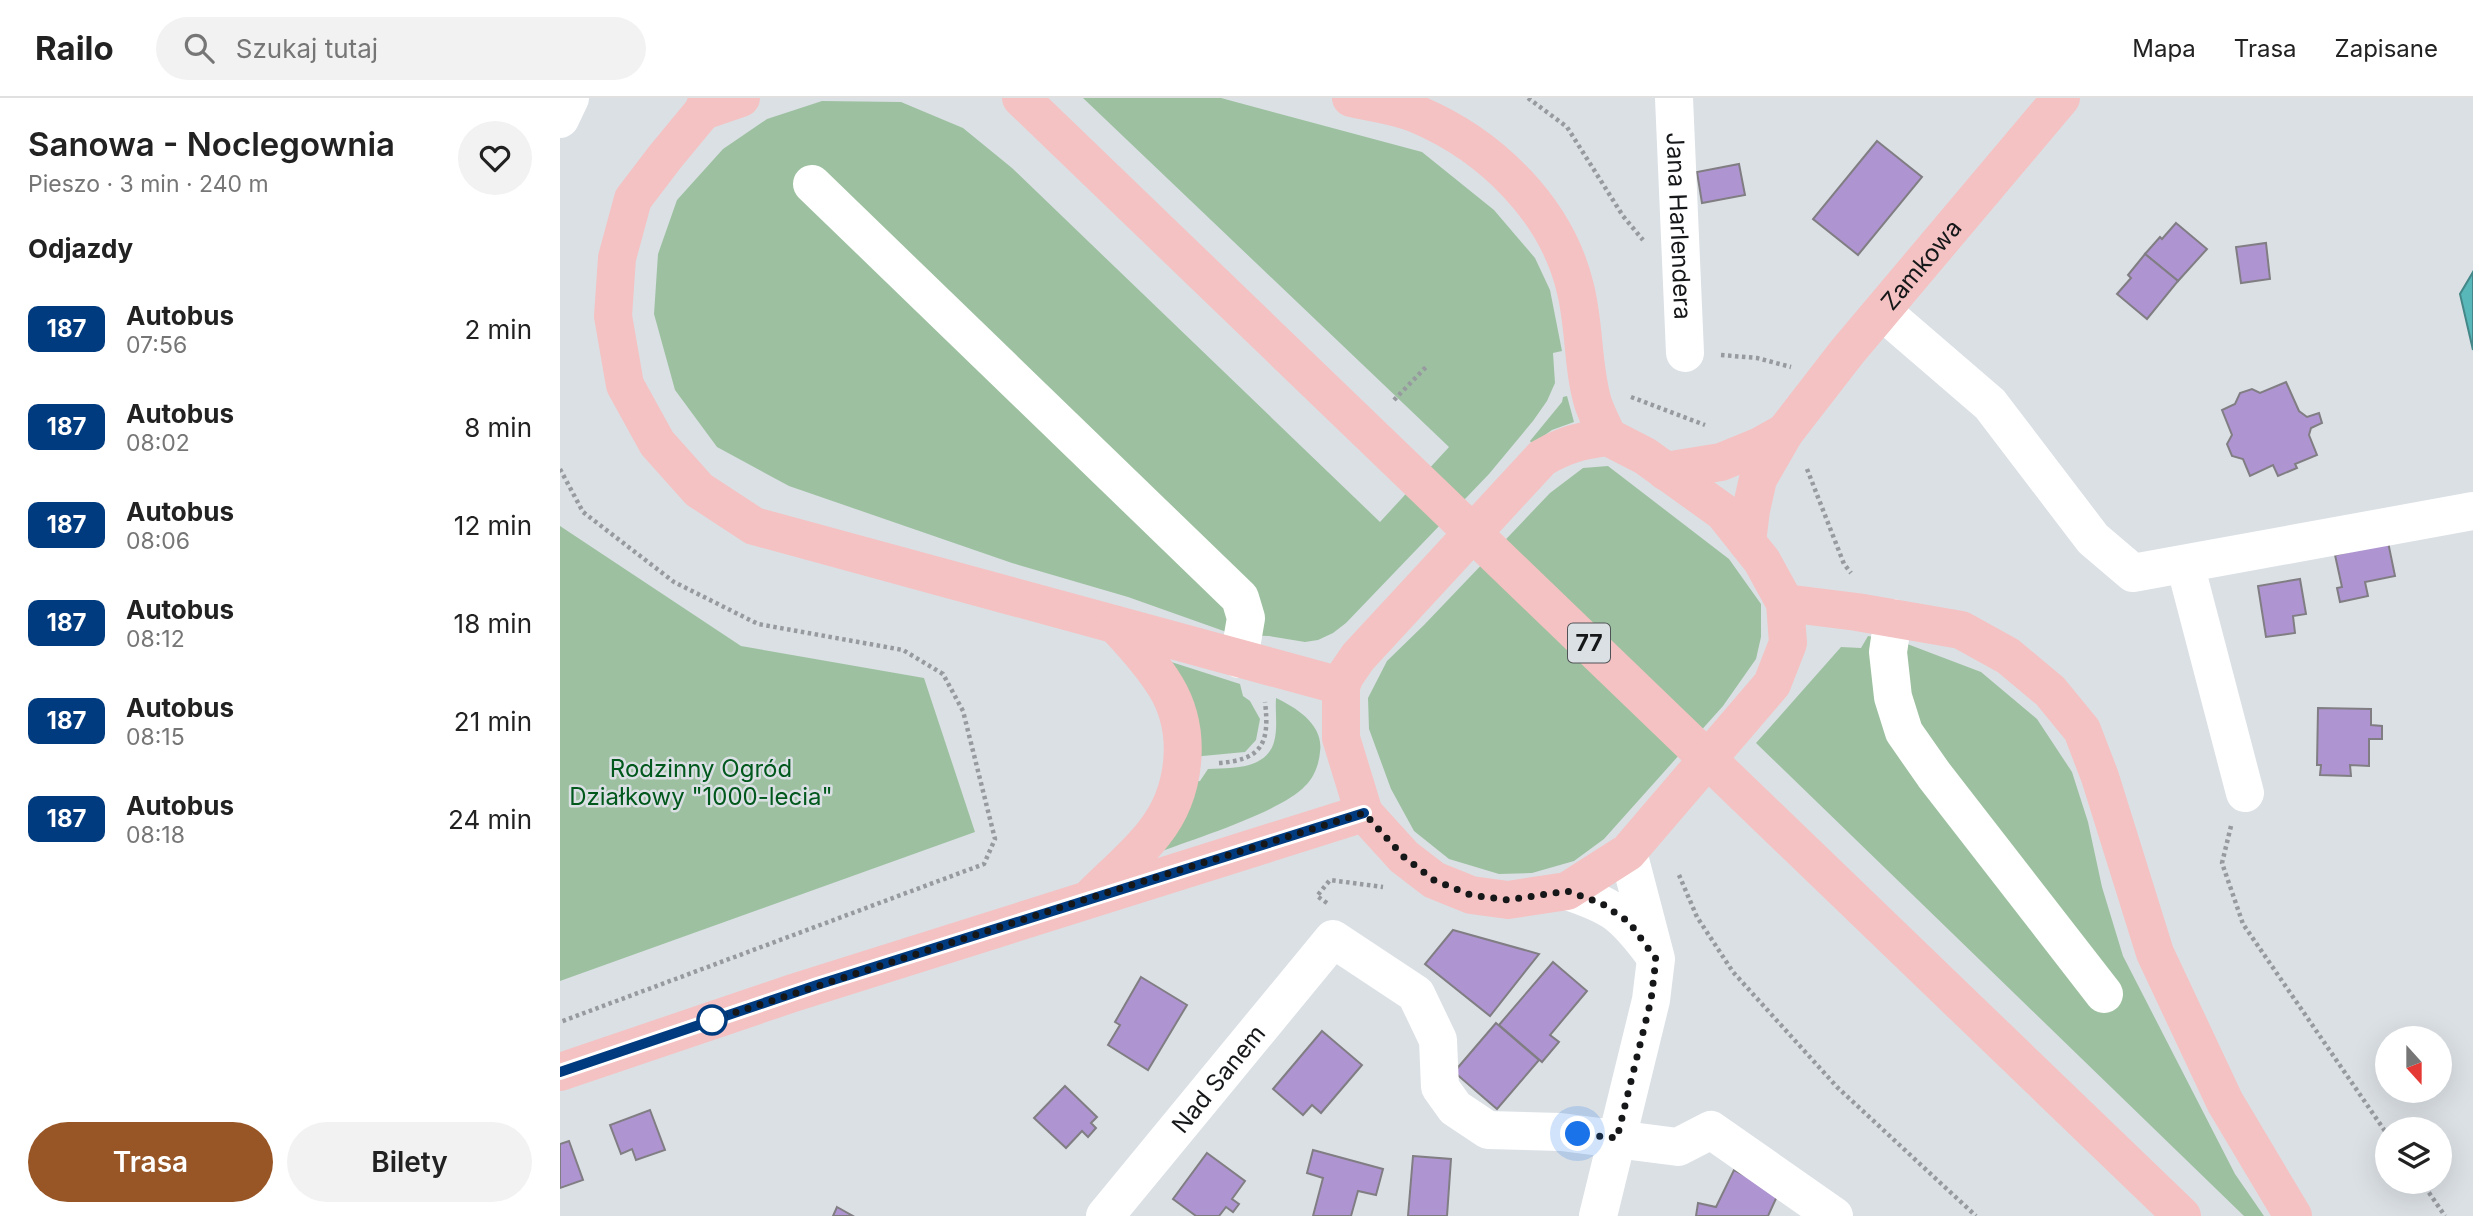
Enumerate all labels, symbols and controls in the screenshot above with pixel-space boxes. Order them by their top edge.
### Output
search box [156,17,646,80]
text: Railo [35,28,114,68]
icon: search [180,29,218,67]
text: Szukaj tutaj [236,33,378,64]
text: Mapa [2132,34,2196,63]
text: Trasa [2234,34,2297,63]
text: Zapisane [2335,34,2438,63]
button: heart [458,121,532,195]
text: Sanowa - Noclegownia [28,124,395,164]
street label: Jana Harlendera [1661,132,1698,320]
text: Pieszo · 3 min · 240 m [28,170,269,198]
street label: Zamkowa [1874,213,1967,316]
text: Odjazdy [28,233,133,264]
text: Autobus [126,300,234,331]
text: 187 [47,314,86,343]
text: 2 min [464,314,532,345]
text: 07:56 [126,331,187,359]
text: Autobus [126,398,234,429]
text: 187 [47,412,86,441]
text: 8 min [464,412,532,443]
text: 08:02 [126,429,190,457]
text: Autobus [126,496,234,527]
text: 187 [47,510,86,539]
text: 12 min [454,510,532,541]
text: 08:06 [126,527,190,555]
text: Autobus [126,594,234,625]
text: 187 [47,608,86,637]
text: 18 min [454,608,532,639]
road number: 77 [1568,624,1610,663]
text: 08:12 [126,625,185,653]
text: Autobus [126,692,234,723]
text: 187 [47,706,86,735]
text: 21 min [454,706,532,737]
text: 08:15 [126,723,185,751]
park label: Rodzinny Ogród Działkowy "1000-lecia" [569,754,833,811]
text: Autobus [126,790,234,821]
text: 187 [47,804,86,833]
text: 24 min [448,804,532,835]
text: 08:18 [126,821,185,849]
unlabelled marker [697,1005,727,1035]
street label: Nad Sanem [1165,1019,1271,1138]
north arrow [2375,1026,2452,1102]
map controls [2375,1026,2452,1194]
your location [1560,1116,1595,1151]
button: layers [2375,1117,2452,1194]
button: Trasa [28,1122,273,1202]
button: Bilety [287,1122,532,1202]

